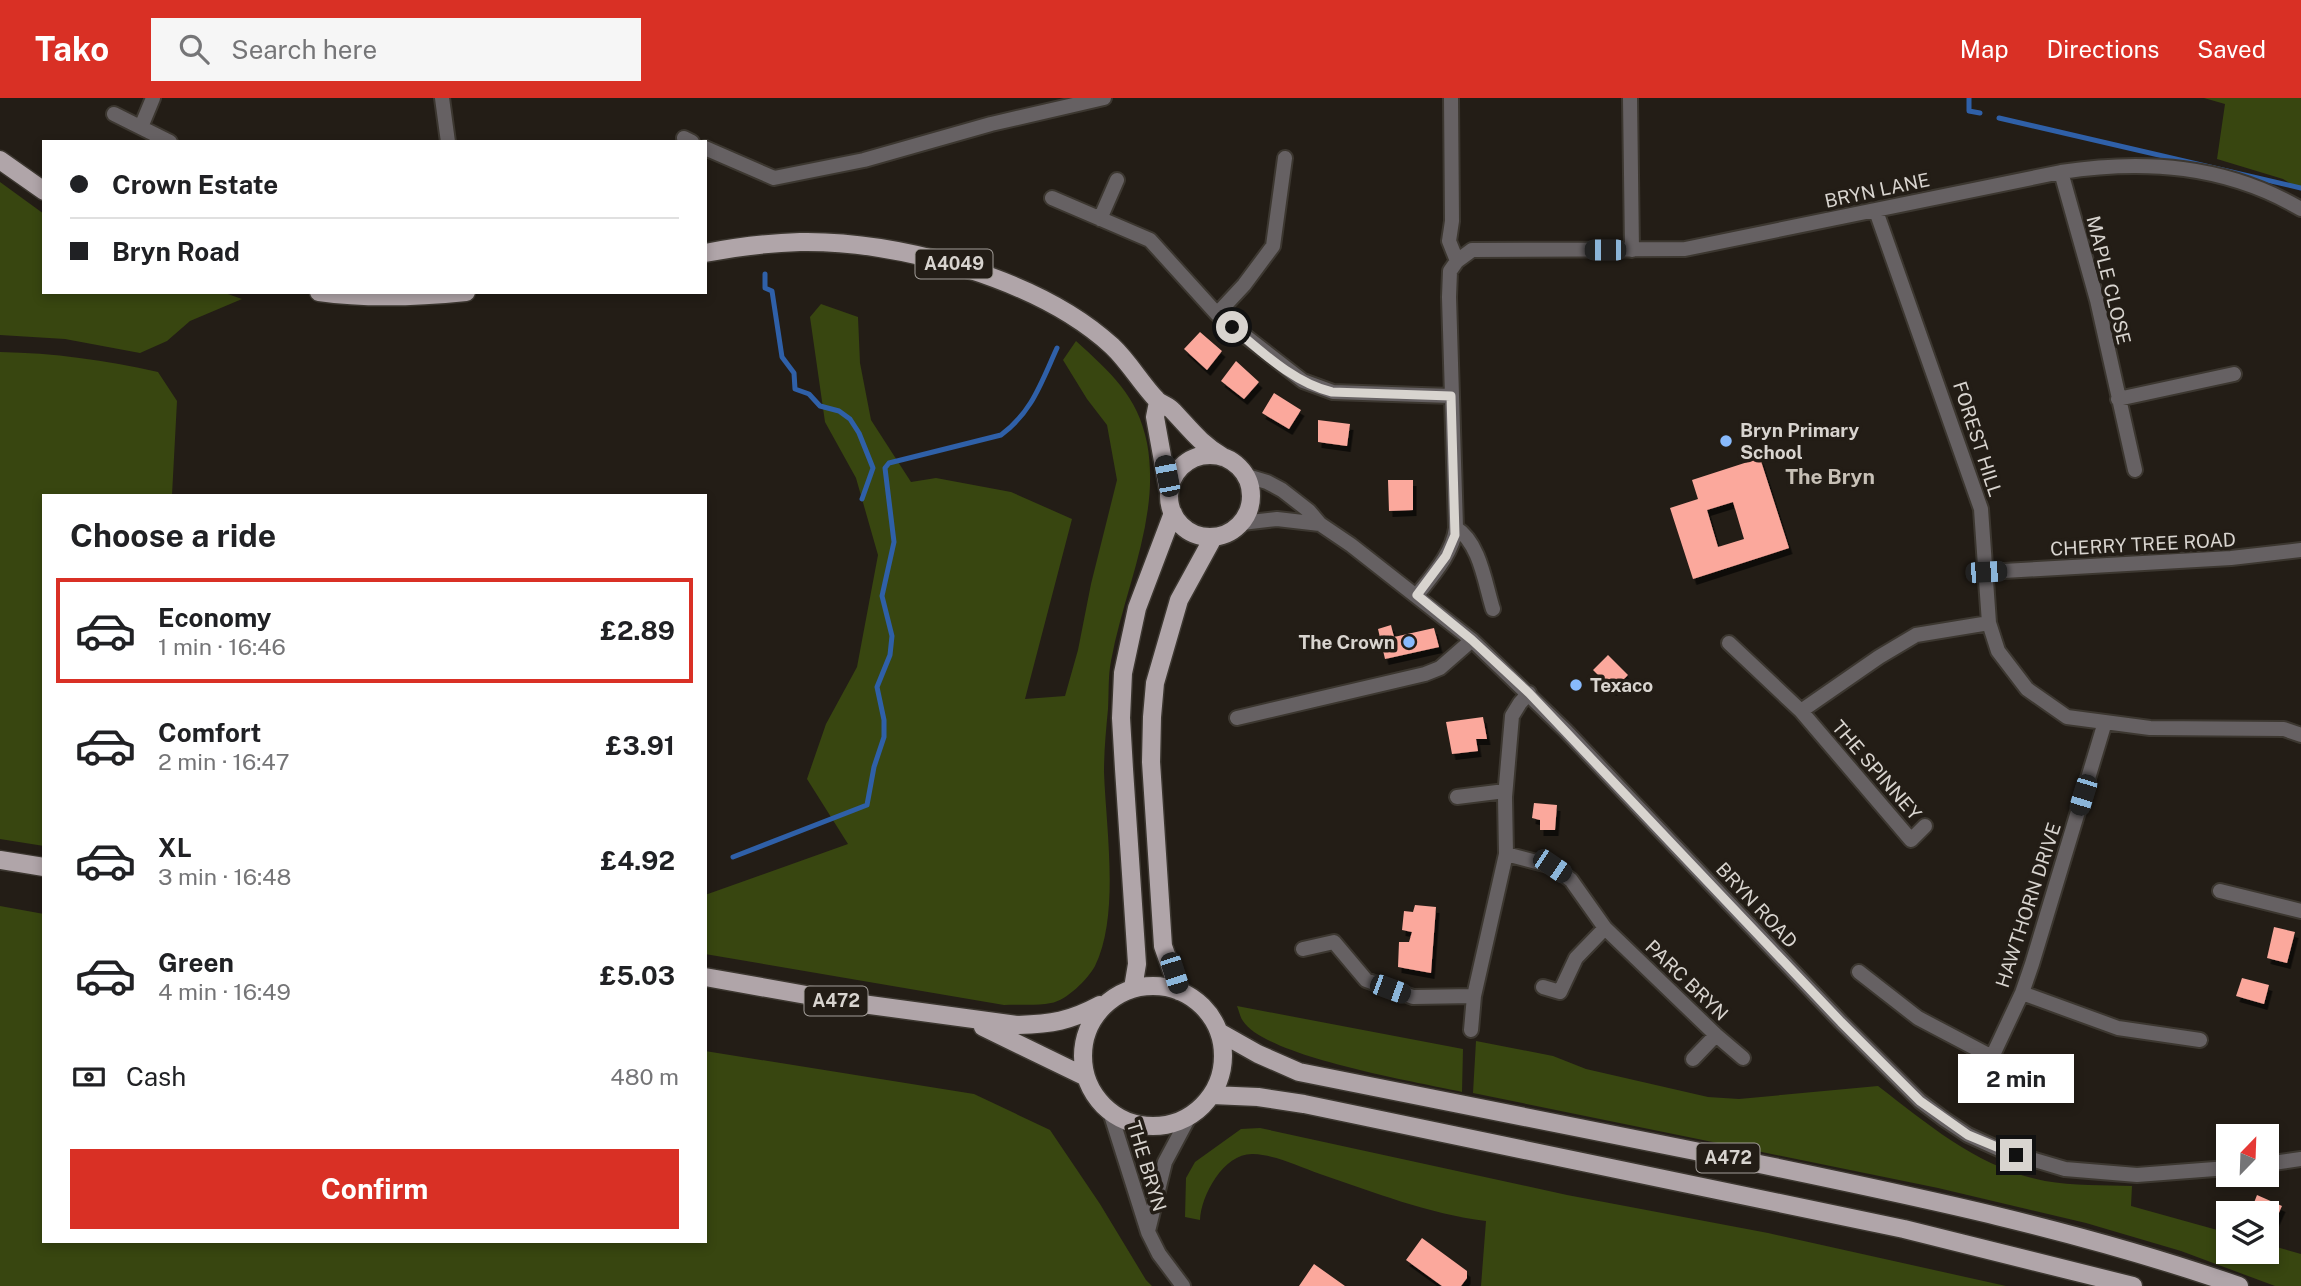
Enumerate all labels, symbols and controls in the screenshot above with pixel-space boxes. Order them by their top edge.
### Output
search box [151,18,641,81]
text: Tako [35,30,109,68]
icon: search [175,30,213,68]
text: Search here [231,34,377,65]
text: Map [1960,35,2009,63]
text: Directions [2047,35,2159,63]
text: Saved [2197,35,2266,63]
street label: BRYN LANE [1822,168,1932,212]
text: Crown Estate [112,169,278,200]
street label: MAPLE CLOSE [2082,213,2136,347]
text: Bryn Road [112,236,240,267]
car [1585,240,1627,261]
road number: A4049 [916,250,992,279]
route start [1216,311,1248,343]
street label: FOREST HILL [1949,378,2007,500]
place label: Bryn Primary School [1740,419,1859,463]
marker: Bryn Primary School [1718,433,1734,449]
car [1153,453,1182,499]
district label: The Bryn [1785,464,1875,489]
text: Choose a ride [70,517,276,554]
street label: CHERRY TREE ROAD [2050,528,2236,560]
car [1965,560,2008,584]
icon: car [74,599,137,662]
text: Economy [158,602,271,633]
text: £2.89 [600,615,675,646]
place label: The Crown [1298,631,1395,653]
text: 1 min · 16:46 [158,633,286,660]
marker: The Crown [1401,634,1417,650]
place label: Texaco [1590,674,1653,696]
marker: Texaco [1568,677,1584,693]
icon: car [74,714,137,777]
street label: THE SPINNEY [1828,716,1927,825]
text: Comfort [158,717,261,748]
text: £3.91 [606,730,675,761]
text: 2 min · 16:47 [158,748,290,775]
car [2067,772,2100,818]
street label: HAWTHORN DRIVE [1991,820,2065,990]
icon: car [74,829,137,892]
text: XL [158,832,192,863]
text: £4.92 [600,845,675,876]
car [1529,846,1576,886]
street label: BRYN ROAD [1712,858,1802,952]
text: 3 min · 16:48 [158,863,291,890]
street label: PARC BRYN [1641,935,1733,1025]
icon: car [74,944,137,1007]
text: Green [158,947,234,978]
car [1158,950,1191,996]
text: £5.03 [600,960,675,991]
car [1367,972,1414,1006]
text: 4 min · 16:49 [158,978,291,1005]
road number: A472 [804,986,868,1016]
callout: 2 min [1958,1054,2074,1102]
icon: cash [70,1058,108,1096]
text: Cash [126,1061,186,1092]
text: 480 m [610,1063,679,1090]
text: 2 min [1986,1065,2046,1092]
street label: THE BRYN [1123,1118,1171,1214]
north arrow [2216,1124,2278,1186]
map controls [2216,1124,2279,1264]
route end [2000,1139,2032,1171]
road number: A472 [1696,1143,1760,1172]
button: Confirm [70,1149,679,1229]
button: layers [2216,1201,2279,1264]

